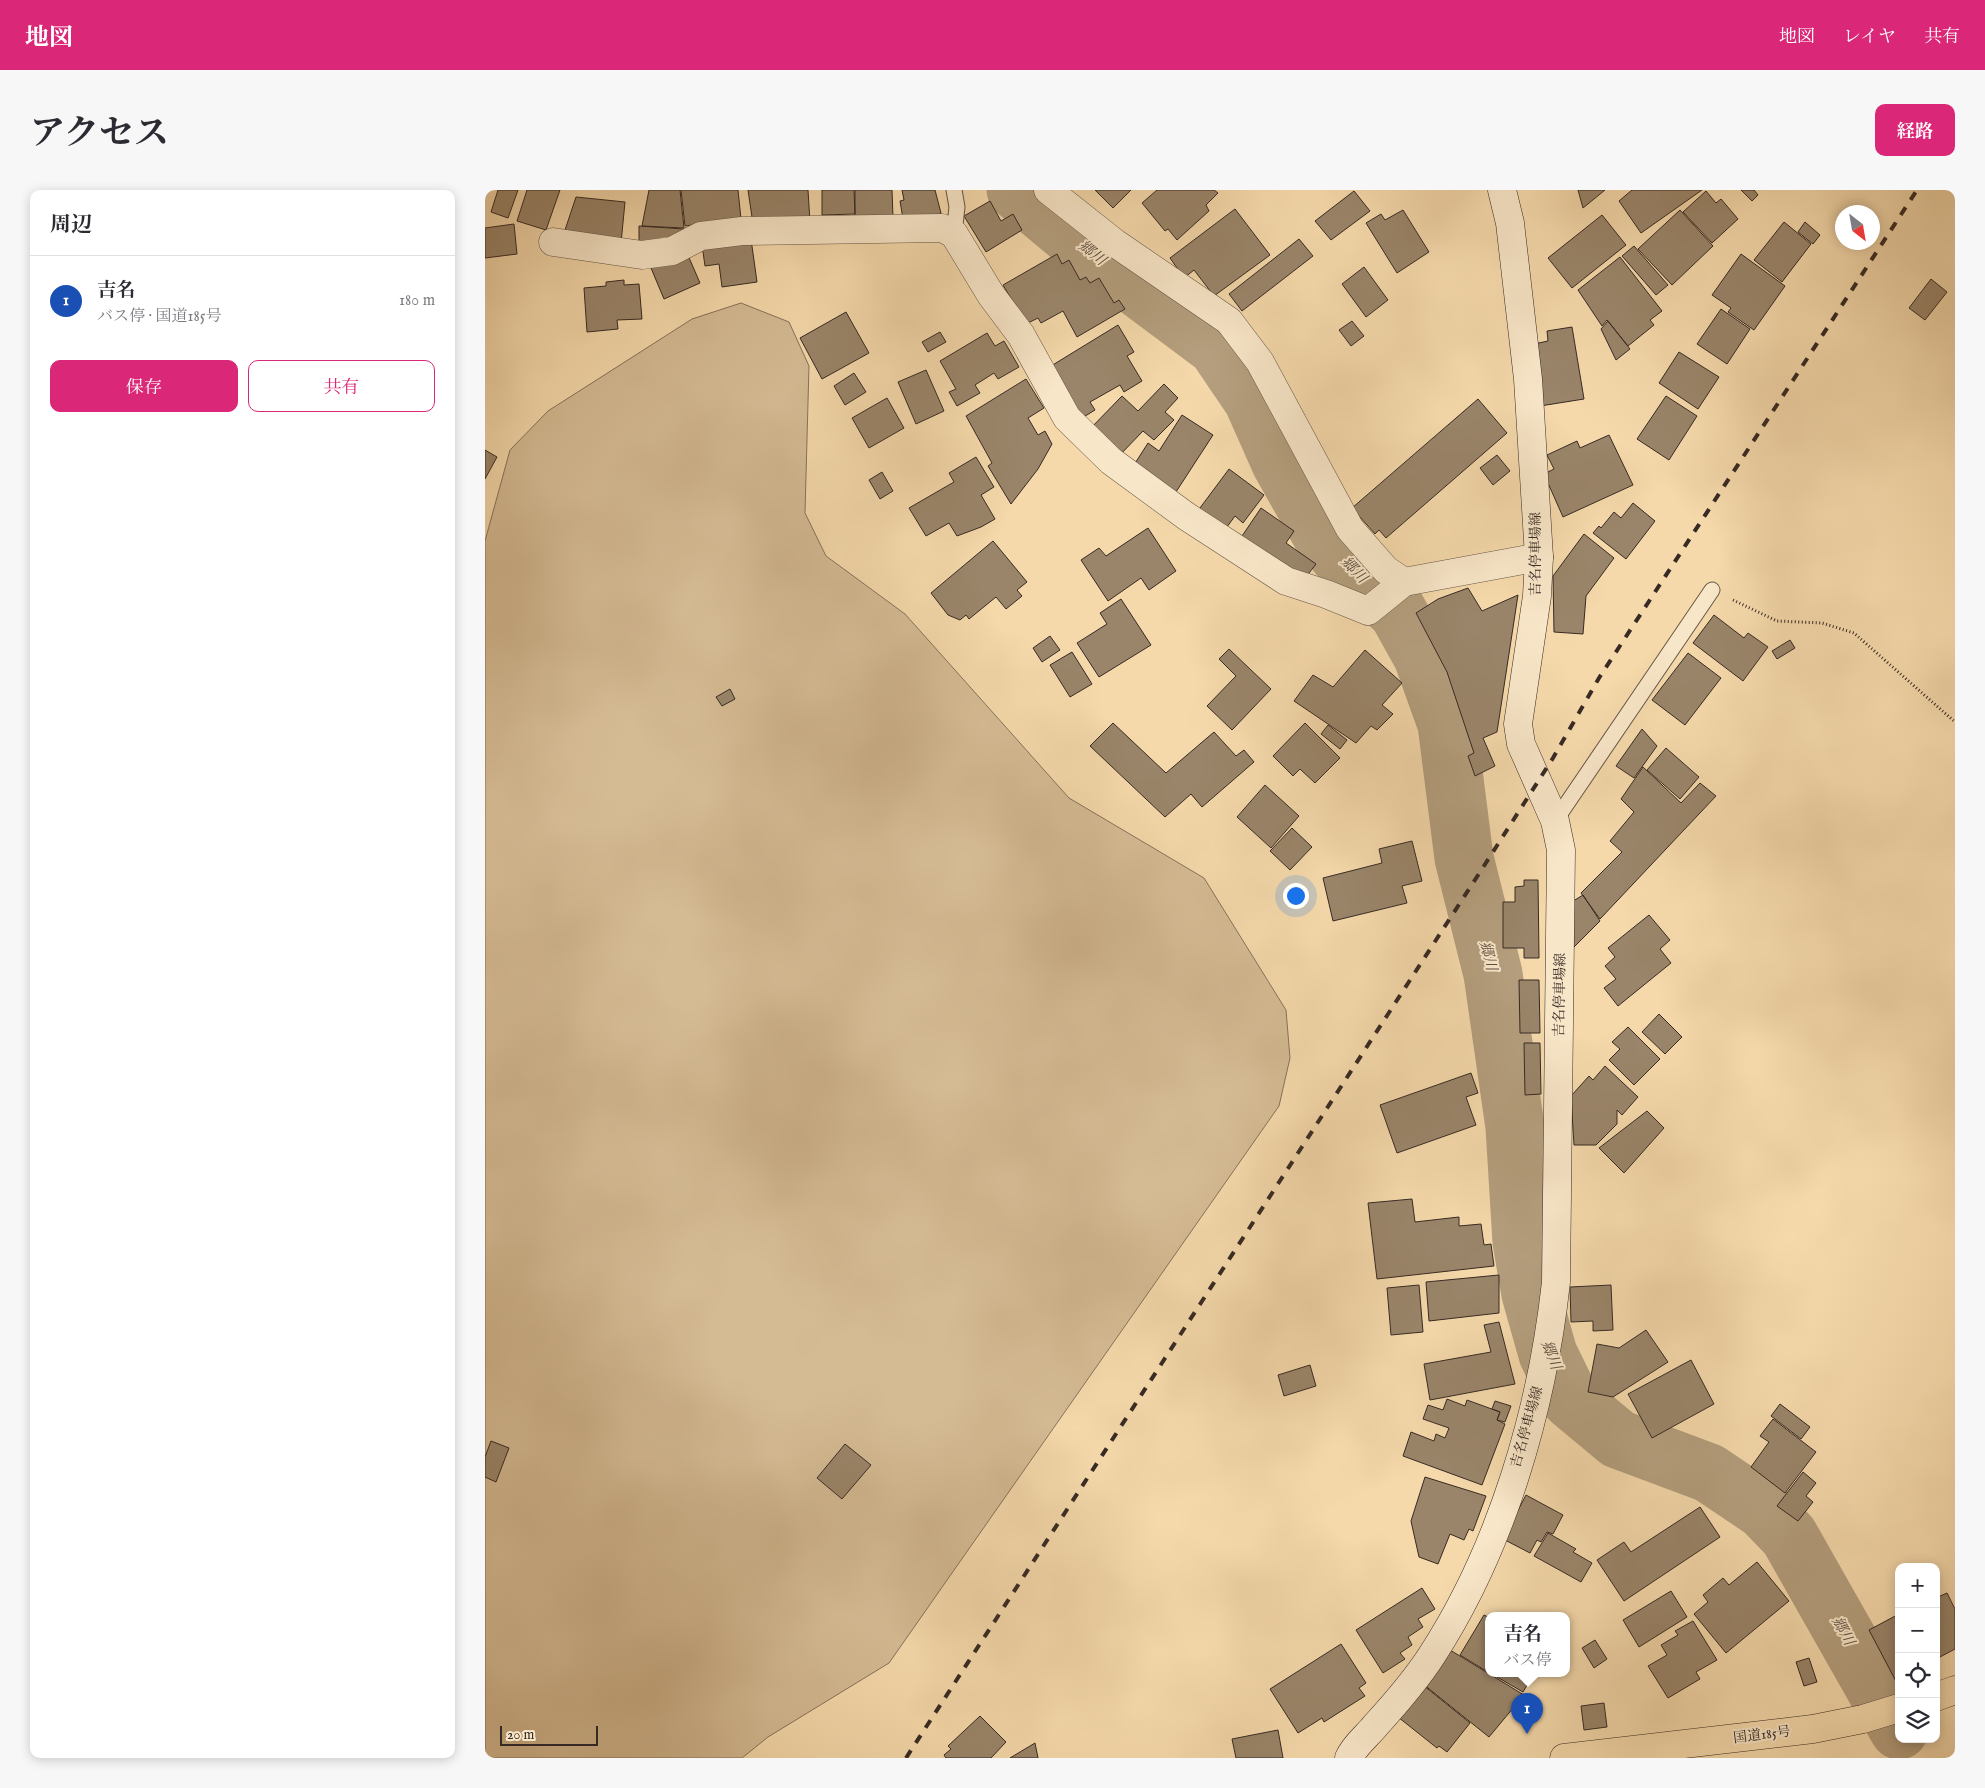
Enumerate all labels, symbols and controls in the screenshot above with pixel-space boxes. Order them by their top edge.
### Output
text: 地図 [25,23,73,54]
text: 地図 [1779,26,1815,49]
text: レイヤ [1843,26,1896,49]
text: 共有 [1924,26,1960,49]
button: 経路 [1875,104,1955,156]
text: アクセス [30,112,169,157]
north arrow [1835,205,1880,250]
text: 周辺 [50,212,92,239]
water label: 郷川 [1074,236,1111,271]
text: 吉名 [97,279,135,303]
text: 1 [63,291,69,311]
text: 180 m [399,291,435,311]
text: バス停 · 国道185号 [97,307,222,327]
button: 保存 [50,360,238,412]
button: 共有 [248,360,435,412]
street label: 吉名停車場線 [1527,512,1545,596]
water label: 郷川 [1337,553,1373,589]
your location [1283,883,1309,909]
water label: 郷川 [1475,939,1501,975]
street label: 吉名停車場線 [1550,953,1570,1037]
water label: 郷川 [1537,1338,1566,1374]
street label: 吉名停車場線 [1507,1384,1547,1470]
map controls [1895,1563,1940,1743]
button: + [1895,1563,1940,1608]
button: − [1895,1608,1940,1653]
popup [1485,1612,1570,1677]
water label: 郷川 [1827,1613,1860,1650]
text: 吉名 [1503,1623,1542,1647]
text: バス停 [1503,1651,1552,1671]
button: locate [1895,1653,1940,1698]
pin: 1 [1511,1693,1543,1734]
button: layers [1895,1698,1940,1743]
scale bar [500,1723,597,1746]
street label: 国道185号 [1732,1723,1792,1747]
text: 20 m [507,1726,534,1744]

